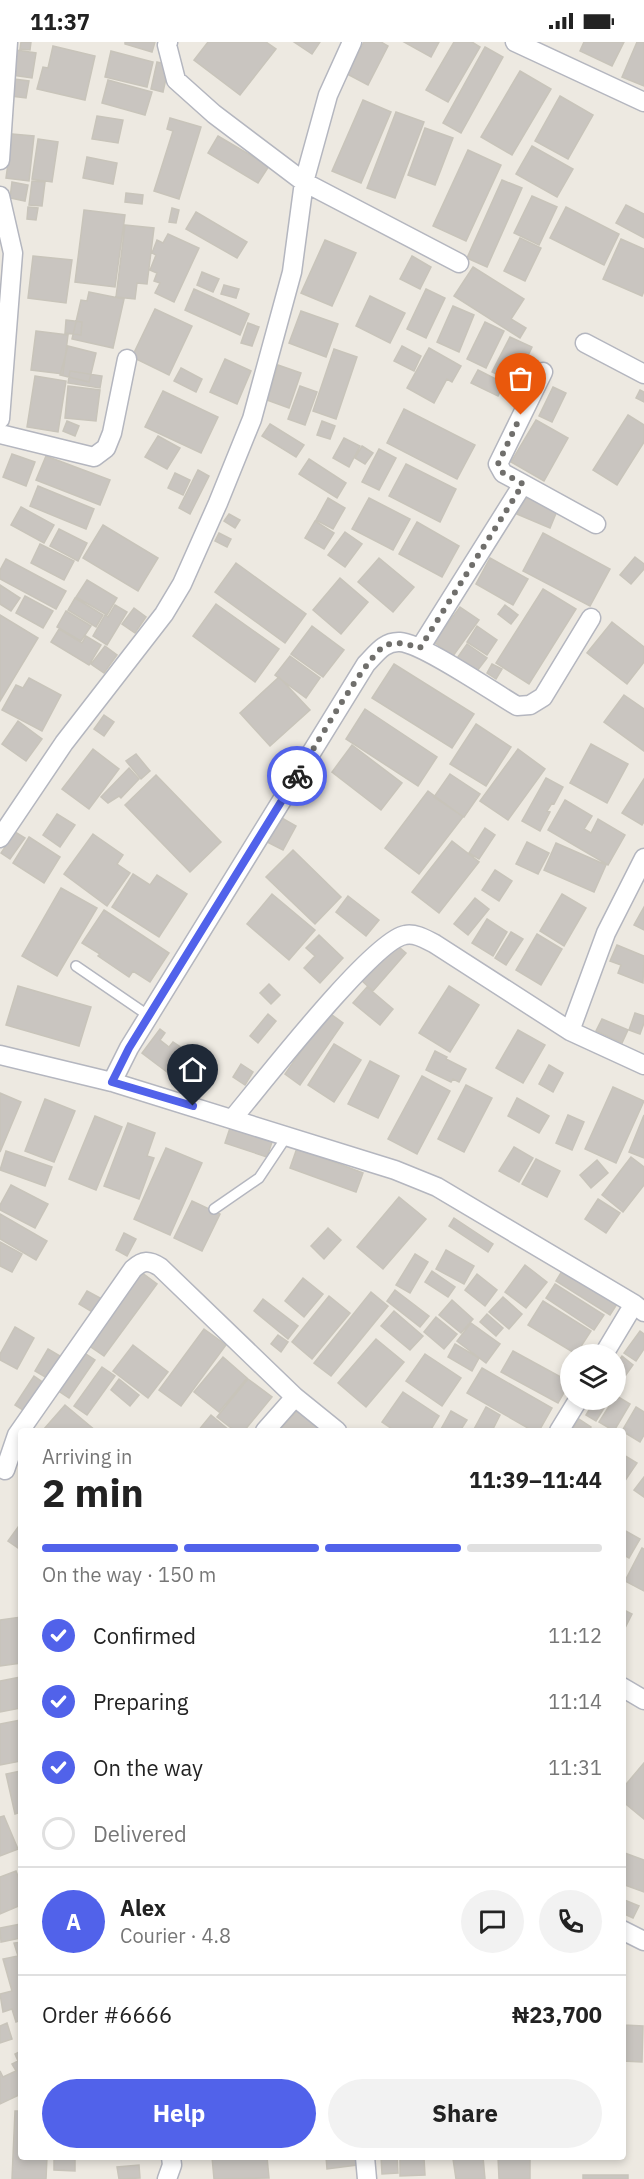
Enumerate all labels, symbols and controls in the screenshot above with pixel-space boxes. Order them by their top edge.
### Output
text: 11:37 [30,7,90,36]
pin [495,353,546,415]
icon: bag [504,362,537,395]
courier [267,746,327,806]
icon: bike [281,760,314,793]
pin [167,1044,218,1106]
icon: home [176,1053,209,1086]
map controls [560,1344,626,1410]
button: layers [560,1344,626,1410]
text: Arriving in [42,1443,132,1470]
text: 11:39–11:44 [469,1465,602,1494]
text: 2 min [42,1467,144,1518]
text: On the way · 150 m [42,1561,216,1588]
icon: check [42,1619,75,1652]
text: Confirmed [93,1621,196,1650]
text: 11:12 [548,1622,602,1649]
icon: check [42,1685,75,1718]
text: Preparing [93,1687,188,1716]
text: 11:14 [548,1688,602,1715]
icon: check [42,1751,75,1784]
text: On the way [93,1753,203,1782]
text: 11:31 [548,1754,602,1781]
text: Delivered [93,1819,187,1848]
button: chat [461,1890,524,1953]
button: phone [539,1890,602,1953]
text: Alex [120,1893,166,1922]
text: A [66,1907,81,1936]
text: Courier · 4.8 [120,1922,231,1949]
text: Order #6666 [42,2000,172,2029]
text: ₦23,700 [512,2000,602,2029]
button: Help [42,2079,316,2148]
button: Share [328,2079,602,2148]

